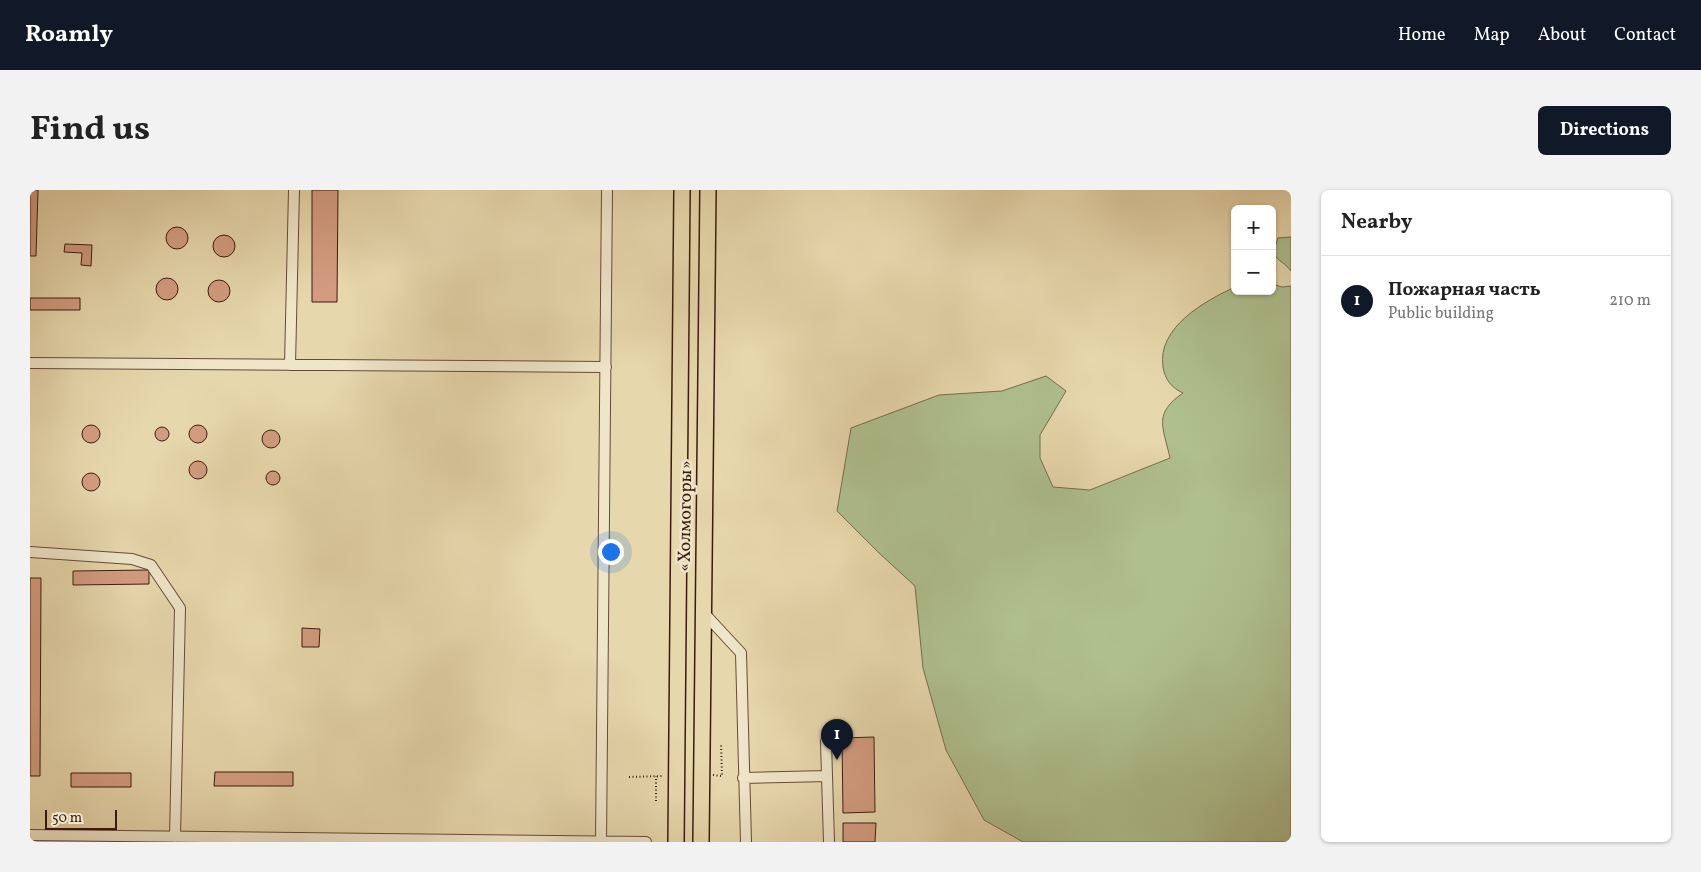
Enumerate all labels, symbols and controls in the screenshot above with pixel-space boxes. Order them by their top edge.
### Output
text: Roamly [25,18,113,52]
text: Home [1398,23,1446,48]
text: Map [1474,23,1510,48]
text: About [1538,23,1586,48]
text: Contact [1614,23,1676,48]
text: Find us [30,106,150,154]
button: Directions [1538,106,1671,155]
map controls [1231,205,1276,295]
button: + [1231,205,1276,250]
text: Nearby [1341,208,1412,237]
button: − [1231,250,1276,295]
text: Пожарная часть [1388,277,1541,303]
text: 1 [1354,290,1360,312]
text: 210 m [1609,290,1651,312]
text: Public building [1388,303,1494,325]
street label: «Холмогоры» [673,460,699,572]
your location [598,539,624,565]
pin: 1 [821,719,853,760]
scale bar [45,807,118,830]
text: 50 m [52,809,82,828]

